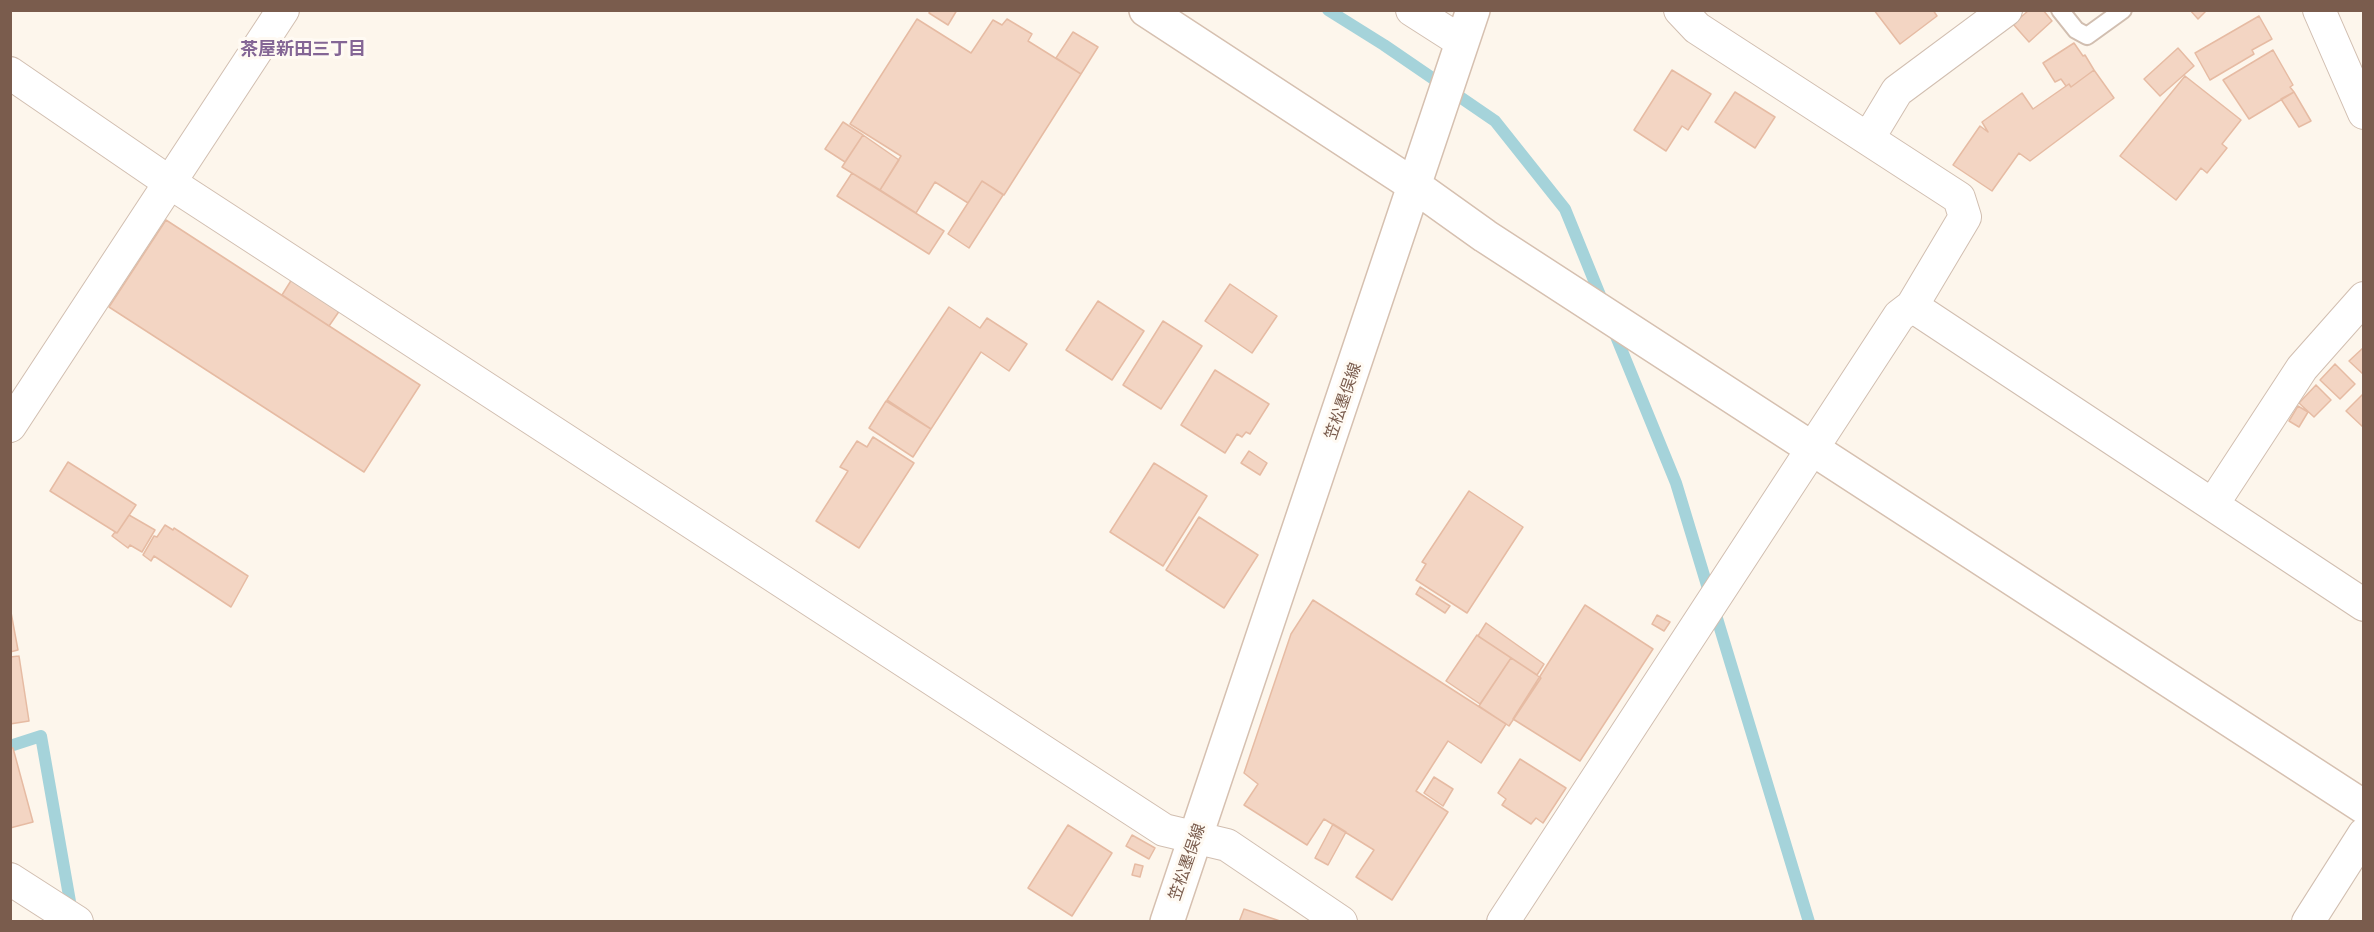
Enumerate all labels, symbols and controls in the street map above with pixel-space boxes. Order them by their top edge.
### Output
district label: 茶屋新田三丁目 [240,38,366,60]
street label: 笠松墨俣線 [1321,360,1365,442]
street label: 笠松墨俣線 [1165,821,1209,903]

